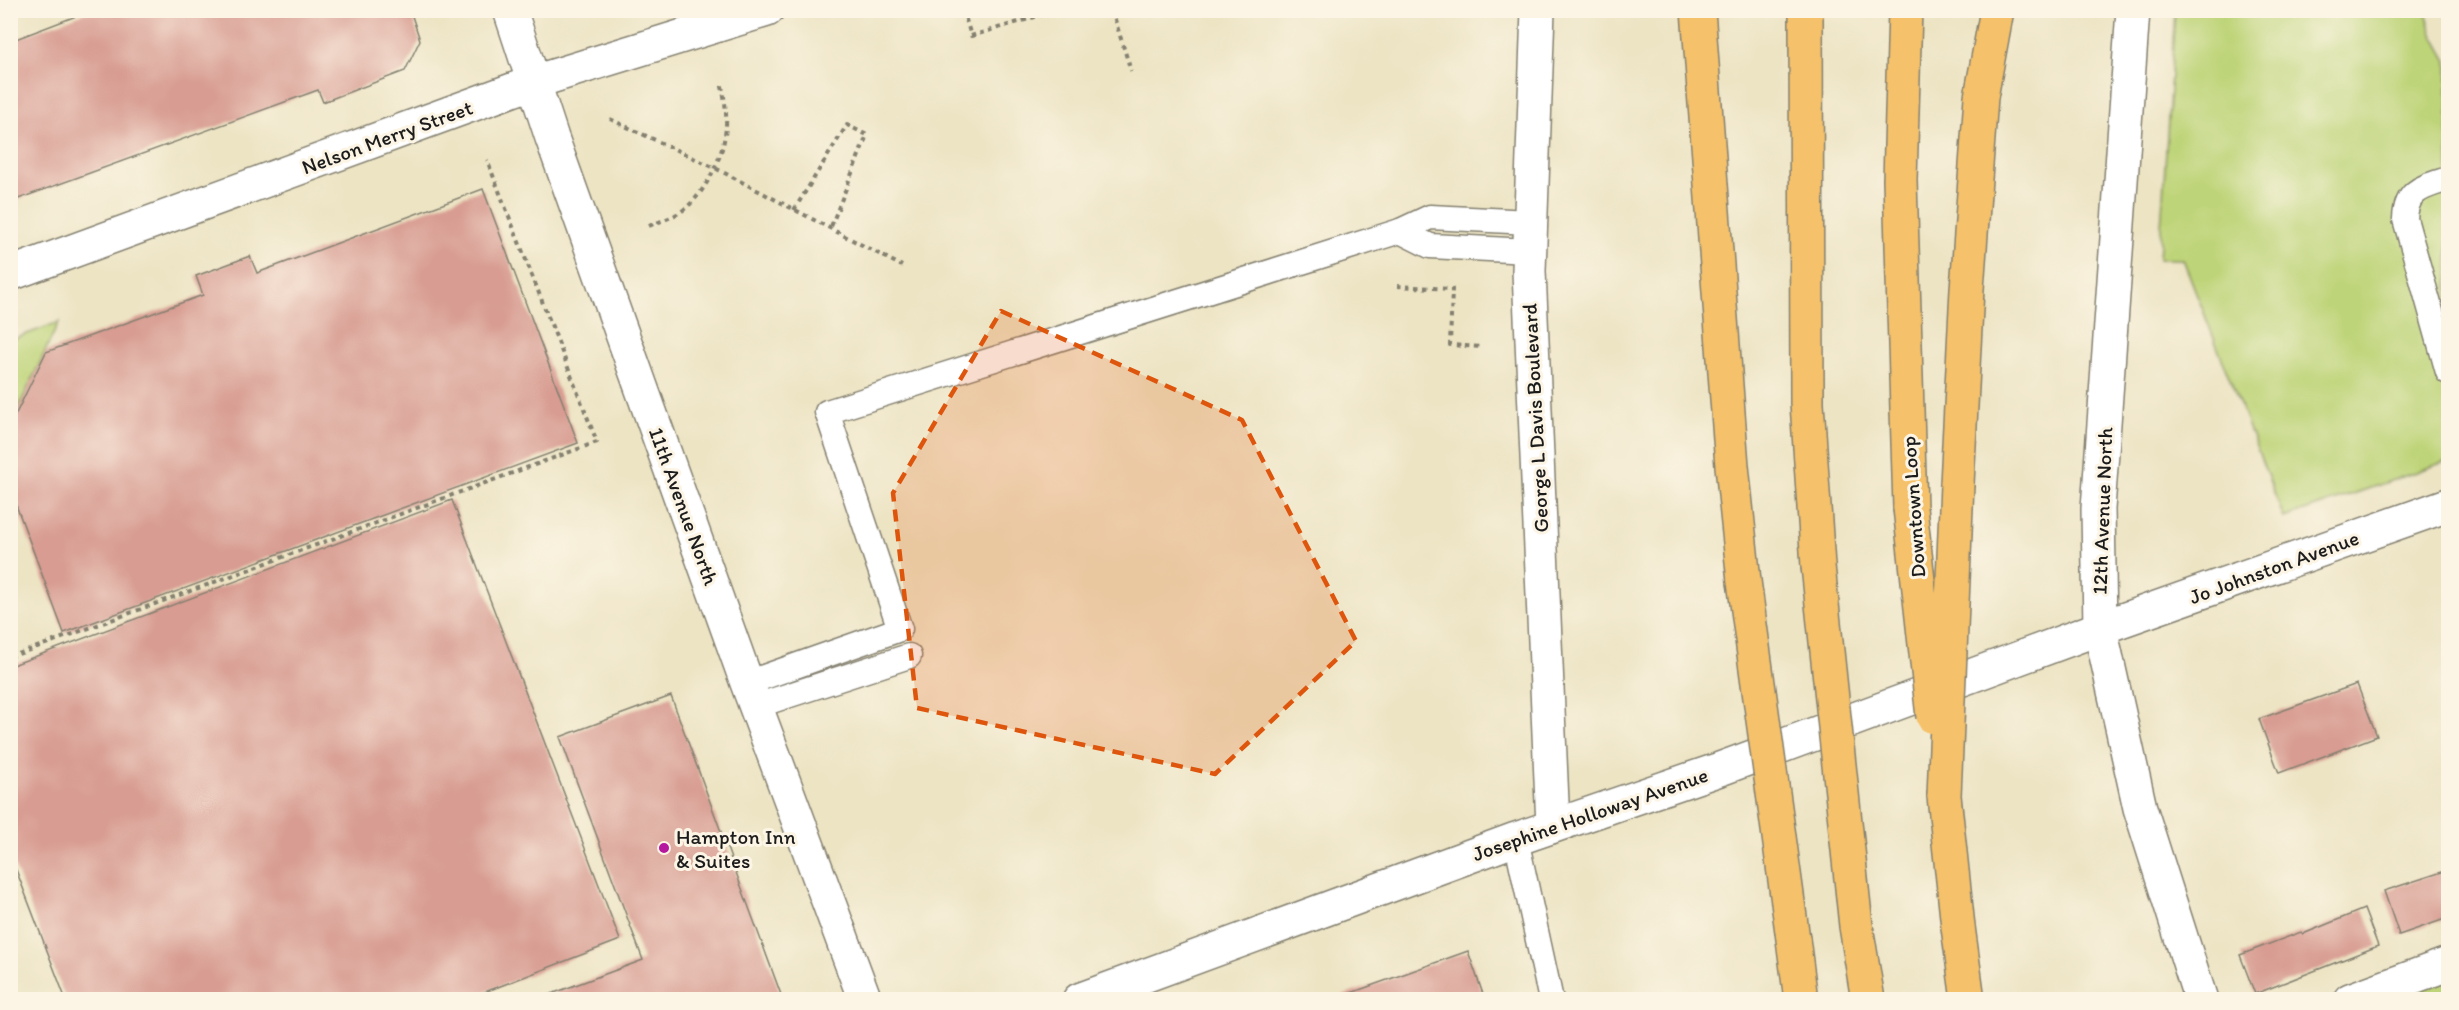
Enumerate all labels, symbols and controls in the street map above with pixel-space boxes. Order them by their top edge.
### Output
street label: Nelson Merry Street [298,94,476,179]
street label: George L Davis Boulevard [1516,302,1553,533]
street label: 11th Avenue North [644,424,724,589]
street label: 12th Avenue North [2087,426,2117,595]
street label: Downtown Loop [1896,435,1930,579]
street label: Jo Johnston Avenue [2186,525,2362,609]
street label: Josephine Holloway Avenue [1469,762,1711,866]
place label: Hampton Inn & Suites [676,824,796,873]
marker: Hampton Inn & Suites [657,841,671,855]

